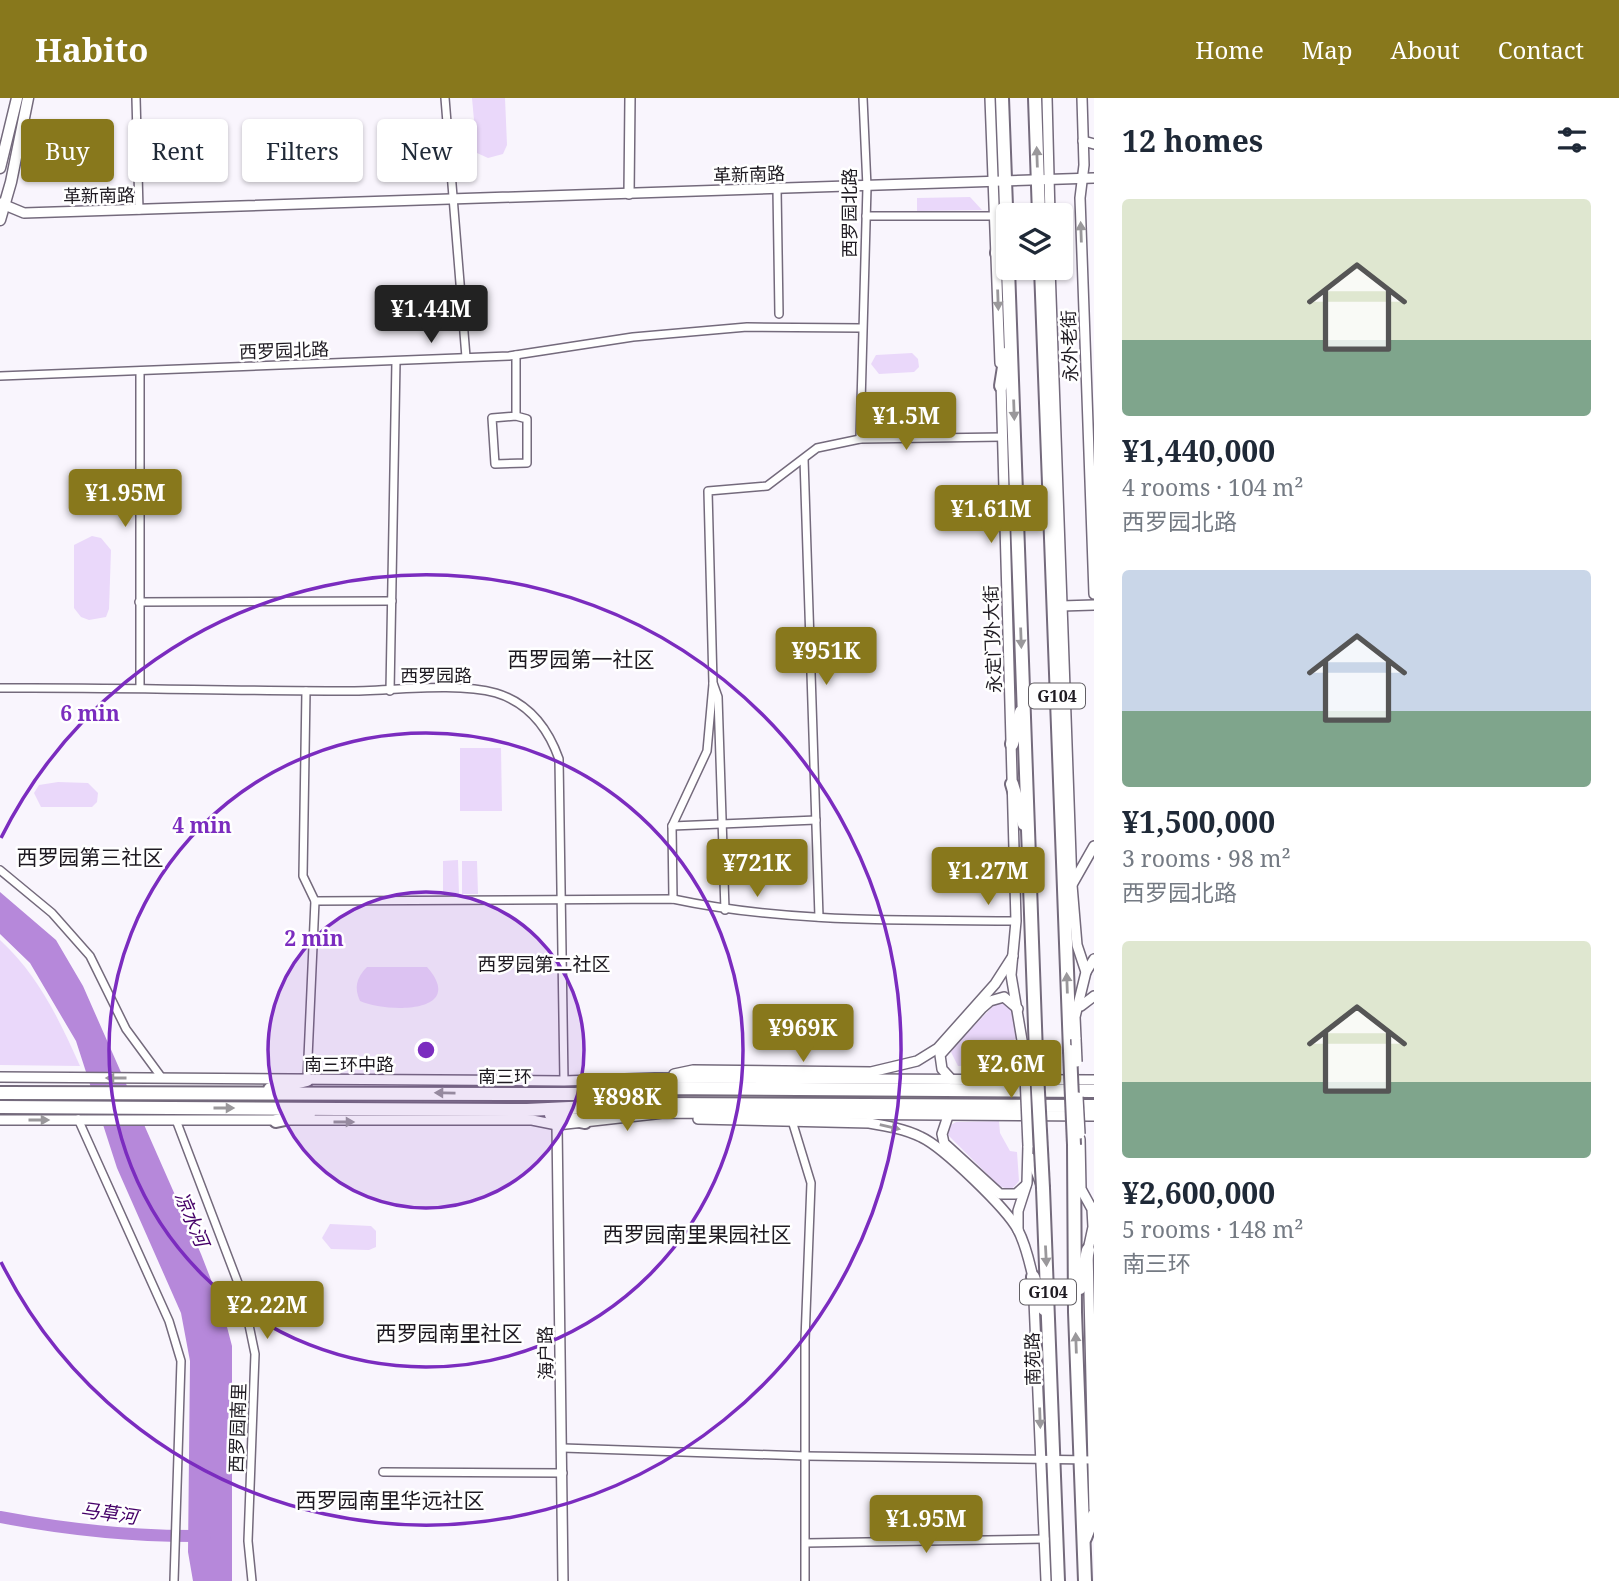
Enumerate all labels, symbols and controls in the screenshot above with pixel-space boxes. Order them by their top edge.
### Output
text: Habito [35,27,149,72]
text: Home [1195,33,1264,66]
text: Map [1302,33,1353,66]
text: About [1391,33,1460,66]
text: Contact [1498,33,1584,66]
chip: Buy [21,119,114,182]
chip: Rent [128,119,228,182]
chip: Filters [242,119,363,182]
chip: New [377,119,477,182]
text: 12 homes [1122,120,1263,161]
icon: filters [1553,121,1591,159]
one-way arrow [1031,145,1042,167]
street label: 革新南路 [713,161,785,187]
street label: 西罗园北路 [837,168,861,258]
street label: 革新南路 [63,182,135,208]
map controls [996,203,1073,280]
button: layers [996,203,1073,280]
one-way arrow [1076,221,1087,243]
icon: home [1294,244,1420,370]
pin: ¥1.44M [374,286,488,345]
one-way arrow [993,289,1004,311]
text: ¥1.44M [391,292,471,324]
street label: 永外老街 [1056,310,1082,382]
street label: 西罗园北路 [239,336,329,364]
pin: ¥1.5M [857,392,955,452]
text: ¥1.5M [872,399,940,431]
one-way arrow [1008,400,1019,422]
text: ¥1,440,000 [1122,430,1275,471]
pin: ¥1.95M [68,470,182,529]
text: 4 rooms · 104 m² [1122,471,1304,503]
text: ¥1.95M [85,476,165,508]
pin: ¥1.61M [934,486,1048,545]
text: ¥1.61M [951,492,1031,524]
text: 西罗园北路 [1122,505,1237,537]
street label: 永定门外大街 [978,585,1006,693]
icon: home [1294,615,1420,741]
one-way arrow [1016,627,1027,649]
pin: ¥951K [777,628,875,687]
text: ¥951K [792,634,860,666]
district label: 西罗园第一社区 [508,645,655,673]
street label: 西罗园路 [400,663,472,687]
road number: G104 [1029,684,1085,708]
text: 6 min [60,699,120,727]
text: ¥1,500,000 [1122,801,1275,842]
text: 4 min [172,811,232,839]
pin: ¥721K [708,840,806,899]
text: 3 rooms · 98 m² [1122,842,1291,874]
district label: 西罗园第三社区 [17,843,164,871]
text: ¥721K [723,846,791,878]
pin: ¥1.27M [931,848,1045,907]
text: ¥1.27M [948,854,1028,886]
text: 西罗园北路 [1122,876,1237,908]
text: 2 min [284,924,344,952]
district label: 西罗园第二社区 [477,951,611,977]
one-way arrow [1062,972,1073,994]
icon: home [1294,986,1420,1112]
pin: ¥969K [754,1004,852,1064]
text: ¥969K [769,1011,837,1043]
centre of rings [414,1038,438,1062]
pin: ¥2.6M [962,1040,1060,1100]
text: ¥2.6M [977,1047,1045,1079]
street label: 南三环中路 [304,1052,394,1076]
street label: 南三环 [478,1064,532,1088]
one-way arrow [105,1072,127,1083]
pin: ¥898K [578,1074,676,1133]
text: ¥898K [593,1080,661,1112]
one-way arrow [433,1087,455,1099]
one-way arrow [214,1102,236,1114]
one-way arrow [28,1114,50,1125]
one-way arrow [333,1116,355,1128]
one-way arrow [879,1122,901,1133]
text: ¥2,600,000 [1122,1172,1275,1213]
water label: 凉水河 [169,1188,217,1254]
text: 5 rooms · 148 m² [1122,1213,1304,1245]
district label: 西罗园南里果园社区 [603,1220,792,1248]
one-way arrow [1041,1245,1052,1267]
text: 南三环 [1122,1247,1191,1279]
road number: G104 [1020,1280,1076,1304]
pin: ¥2.22M [210,1282,324,1341]
text: ¥2.22M [227,1288,307,1320]
district label: 西罗园南里社区 [376,1319,523,1347]
street label: 海户路 [533,1326,557,1380]
one-way arrow [1070,1331,1081,1353]
street label: 南苑路 [1020,1332,1044,1386]
street label: 西罗园南里 [223,1383,251,1473]
one-way arrow [1035,1407,1046,1429]
district label: 西罗园南里华远社区 [296,1486,485,1514]
water label: 马草河 [79,1496,143,1530]
pin: ¥1.95M [869,1496,983,1555]
text: ¥1.95M [886,1502,966,1534]

